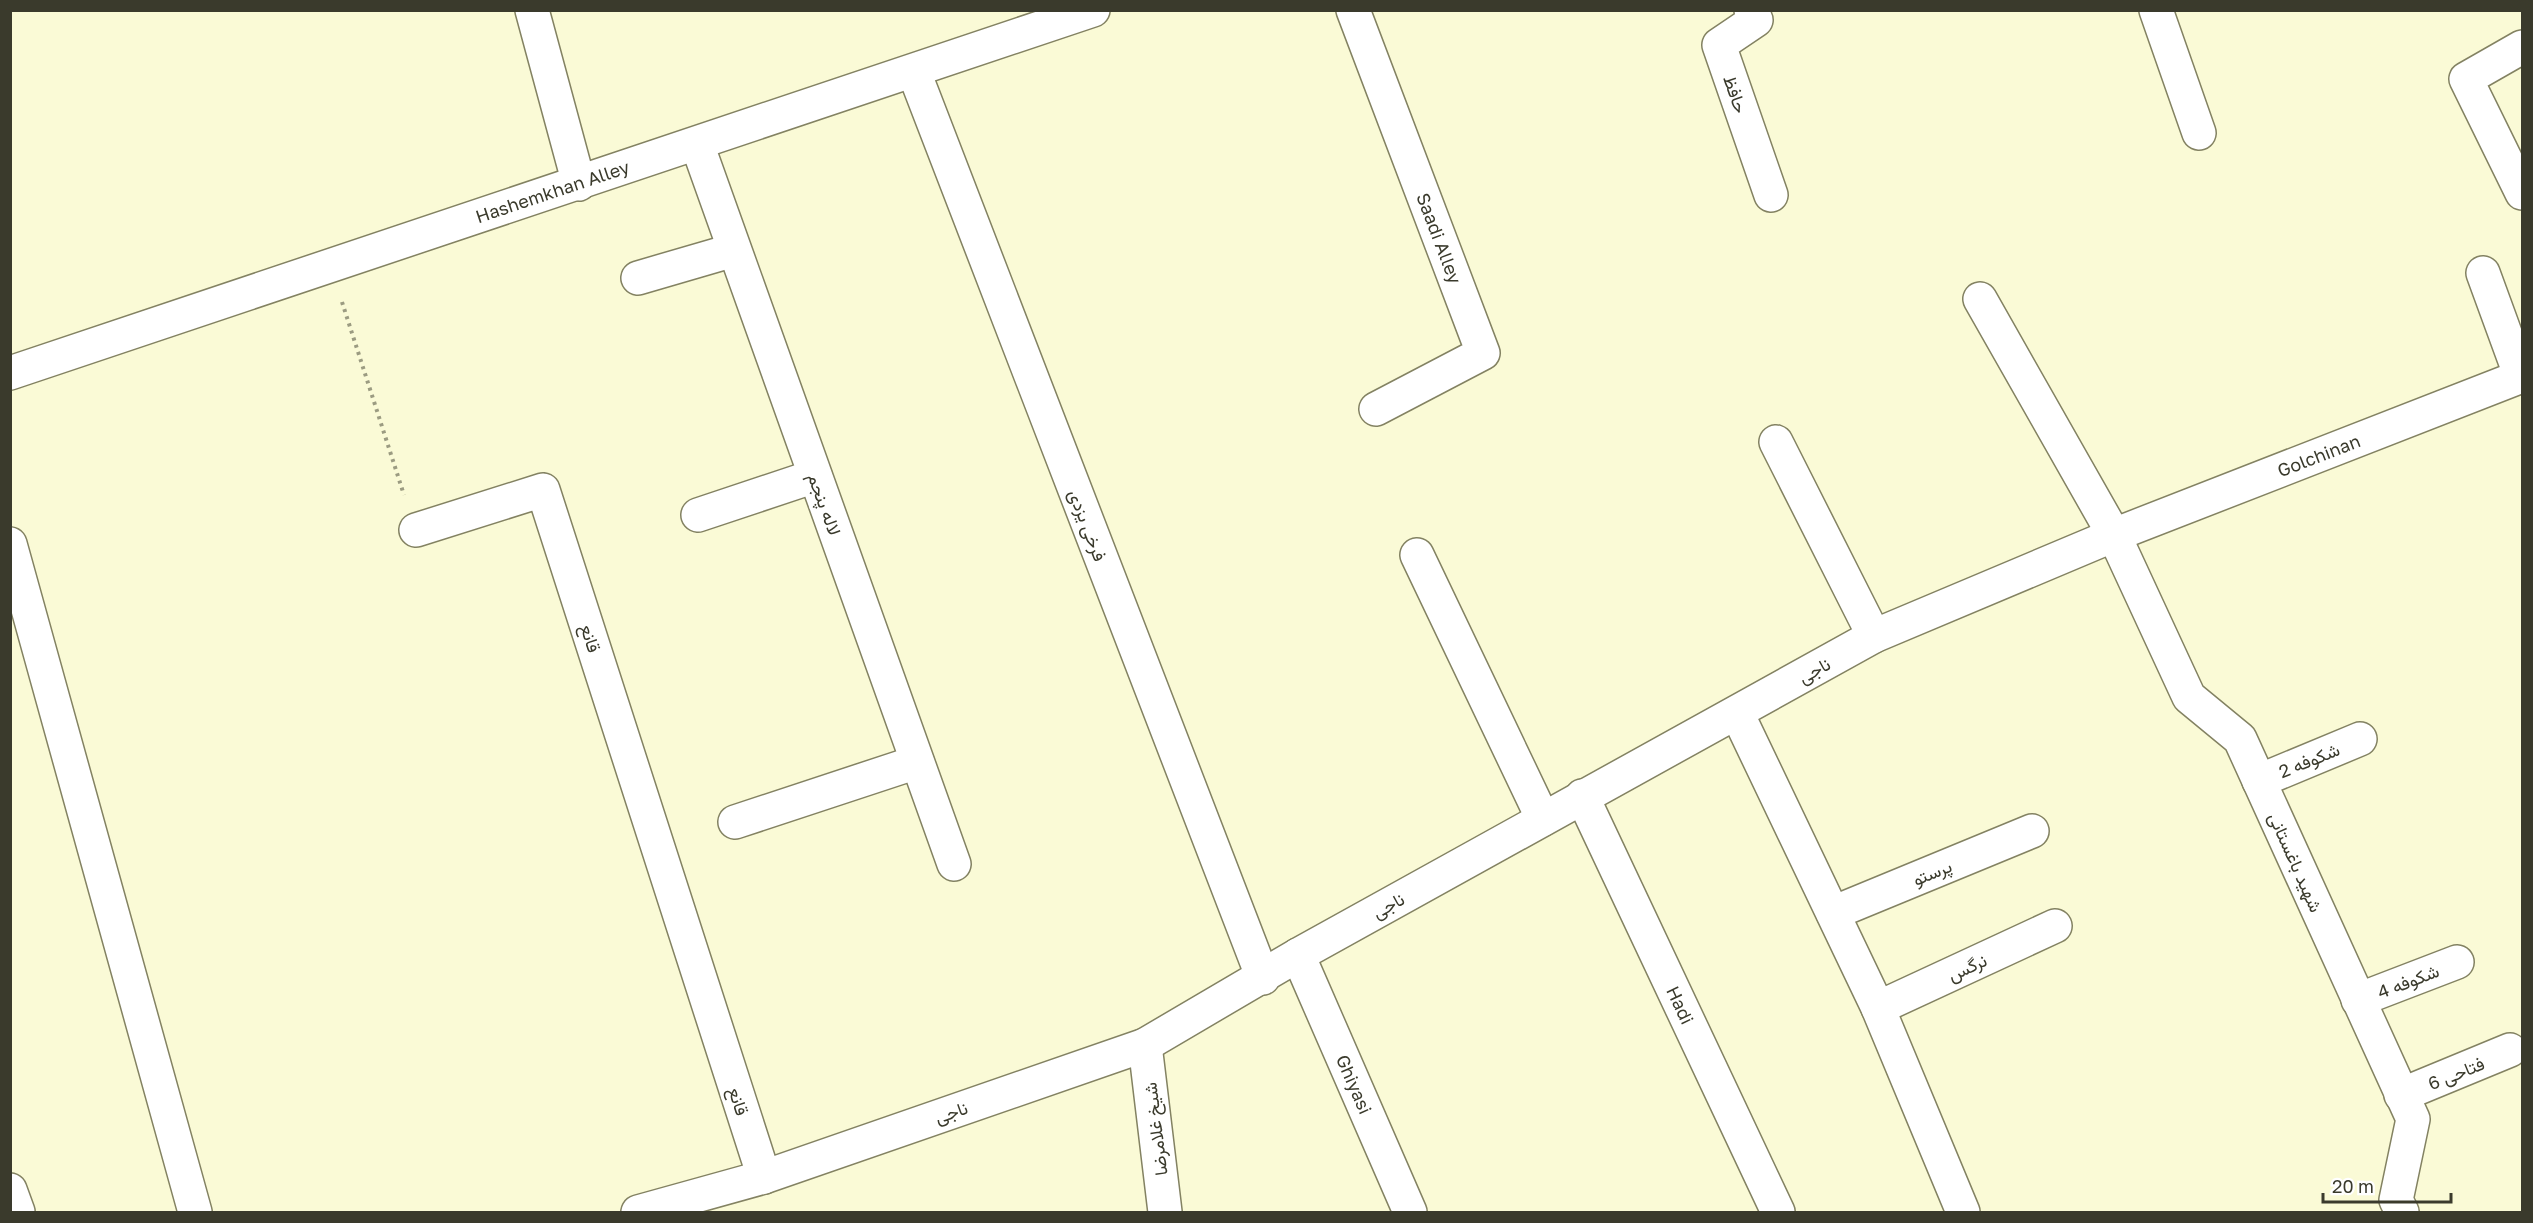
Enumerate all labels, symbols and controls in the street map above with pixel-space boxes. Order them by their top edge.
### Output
street label: حافظ [1719,72,1753,116]
street label: Hashemkhan Alley [472,155,632,227]
street label: Saadi Alley [1412,190,1467,287]
street label: Golchinan [2274,429,2363,481]
street label: لاله پنجم [802,470,846,539]
street label: فرخی یزدی [1063,486,1112,564]
street label: قانع [574,621,606,656]
street label: ناجی [1794,652,1835,689]
street label: شکوفه 2 [2275,738,2343,783]
street label: شهید باغستانی [2263,809,2328,916]
street label: پرستو [1909,854,1956,892]
street label: ناجی [1368,887,1409,924]
street label: نرگس [1944,948,1991,986]
street label: شکوفه 4 [2374,959,2442,1004]
street label: Hadi [1662,982,1699,1028]
street label: Ghiyasi [1332,1051,1377,1117]
street label: فتاحی 6 [2425,1052,2488,1095]
street label: شیخ غلامرضا [1138,1081,1174,1177]
street label: قانع [722,1084,754,1119]
street label: ناجی [932,1096,971,1129]
scale bar [2323,1166,2450,1204]
text: 20 m [2332,1175,2374,1197]

